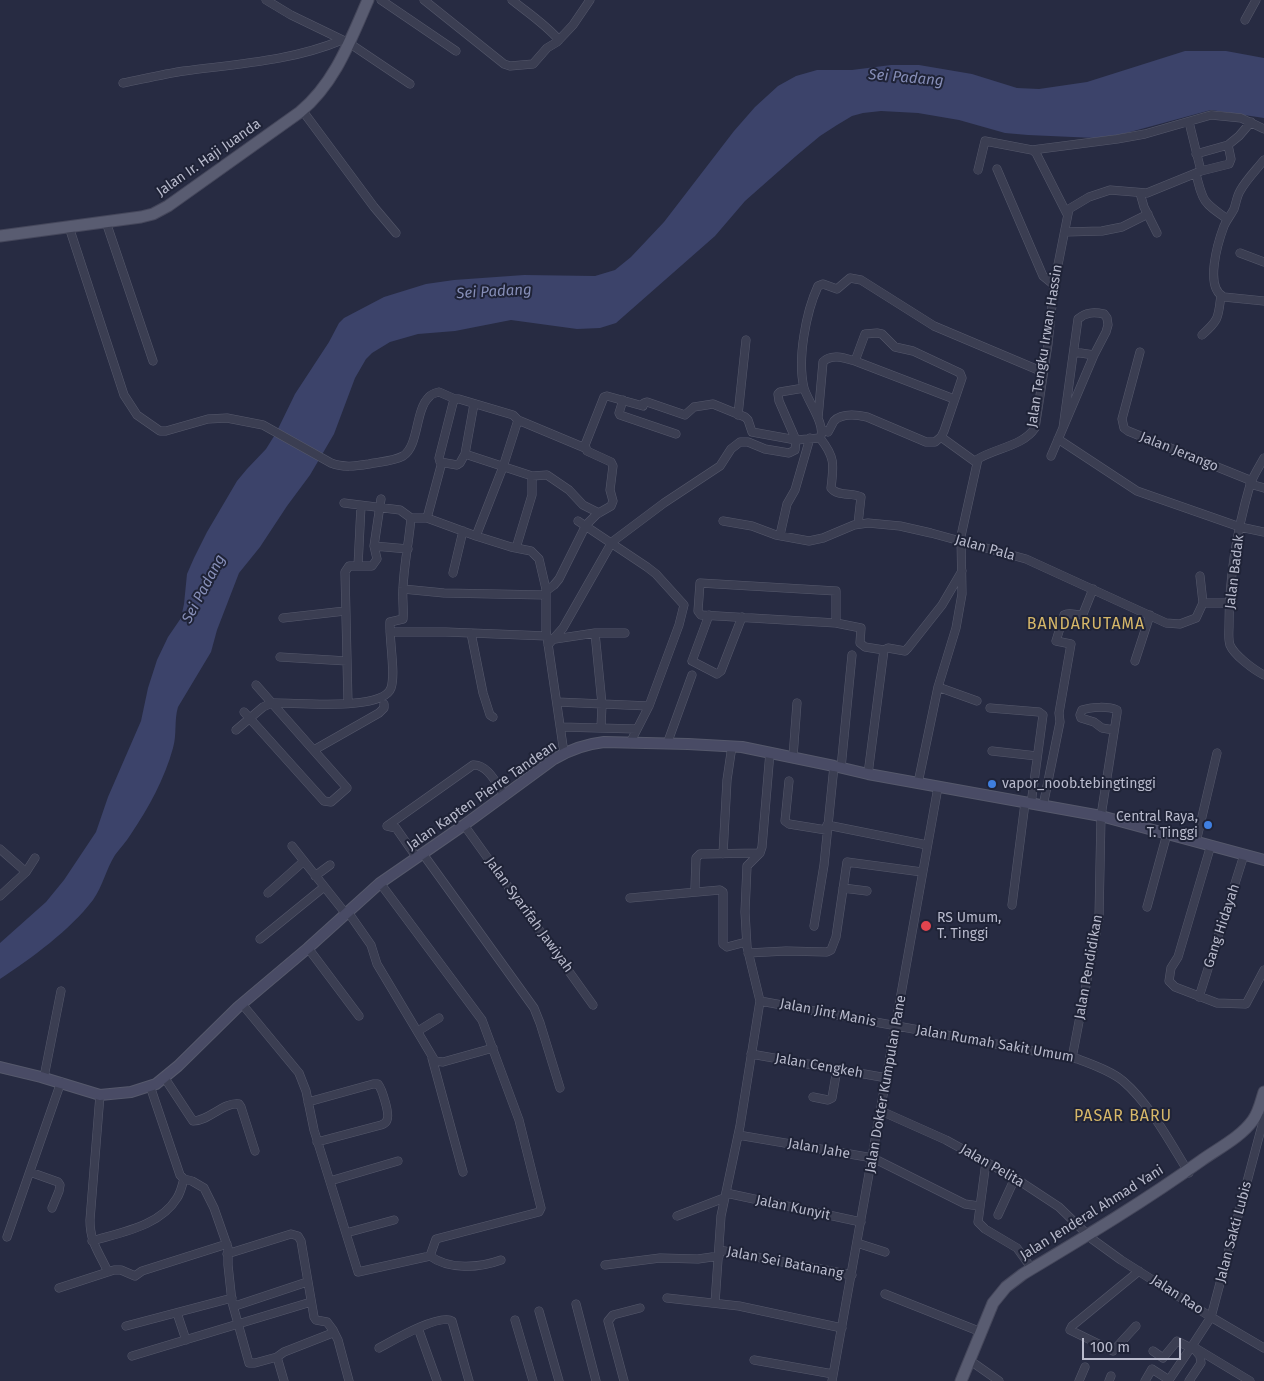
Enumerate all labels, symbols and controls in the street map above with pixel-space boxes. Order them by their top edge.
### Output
water label: Sei Padang [868,66,944,90]
street label: Jalan Ir. Haji Juanda [154,116,264,200]
street label: Jalan Tengku Irwan Hassin [1024,263,1066,429]
water label: Sei Padang [456,281,532,303]
street label: Jalan Jerango [1137,429,1221,475]
street label: Jalan Pala [953,531,1017,565]
street label: Jalan Badak [1222,534,1248,610]
water label: Sei Padang [178,552,230,626]
district label: BANDARUTAMA [1025,615,1147,635]
street label: Jalan Kapten Pierre Tandean [404,738,560,854]
place label: vapor_noob.tebingtinggi [1002,776,1156,792]
marker: vapor_noob.tebingtinggi [986,778,998,790]
place label: Central Raya, T. Tinggi [1116,809,1198,842]
marker: Central Raya, T. Tinggi [1202,819,1214,831]
street label: Jalan Syarifah Jawiyah [481,854,577,976]
street label: Gang Hidayah [1201,882,1243,970]
place label: RS Umum, T. Tinggi [937,910,1001,942]
street label: Jalan Pendidikan [1072,913,1106,1021]
marker: RS Umum, T. Tinggi [919,919,933,933]
street label: Jalan Dokter Kumpulan Pane [862,994,910,1174]
street label: Jalan Jint Manis [778,995,878,1031]
street label: Jalan Rumah Sakit Umum [915,1022,1075,1066]
street label: Jalan Cengkeh [774,1050,864,1082]
district label: PASAR BARU [1073,1107,1173,1127]
street label: Jalan Jahe [787,1135,851,1163]
street label: Jalan Pelita [957,1141,1027,1191]
street label: Jalan Jenderal Ahmad Yani [1017,1162,1167,1264]
street label: Jalan Sakti Lubis [1212,1180,1256,1284]
street label: Jalan Kunyit [754,1192,832,1224]
street label: Jalan Sei Batanang [725,1243,845,1283]
street label: Jalan Rao [1148,1272,1206,1318]
scale bar [1084,1328,1183,1360]
text: 100 m [1090,1338,1130,1356]

